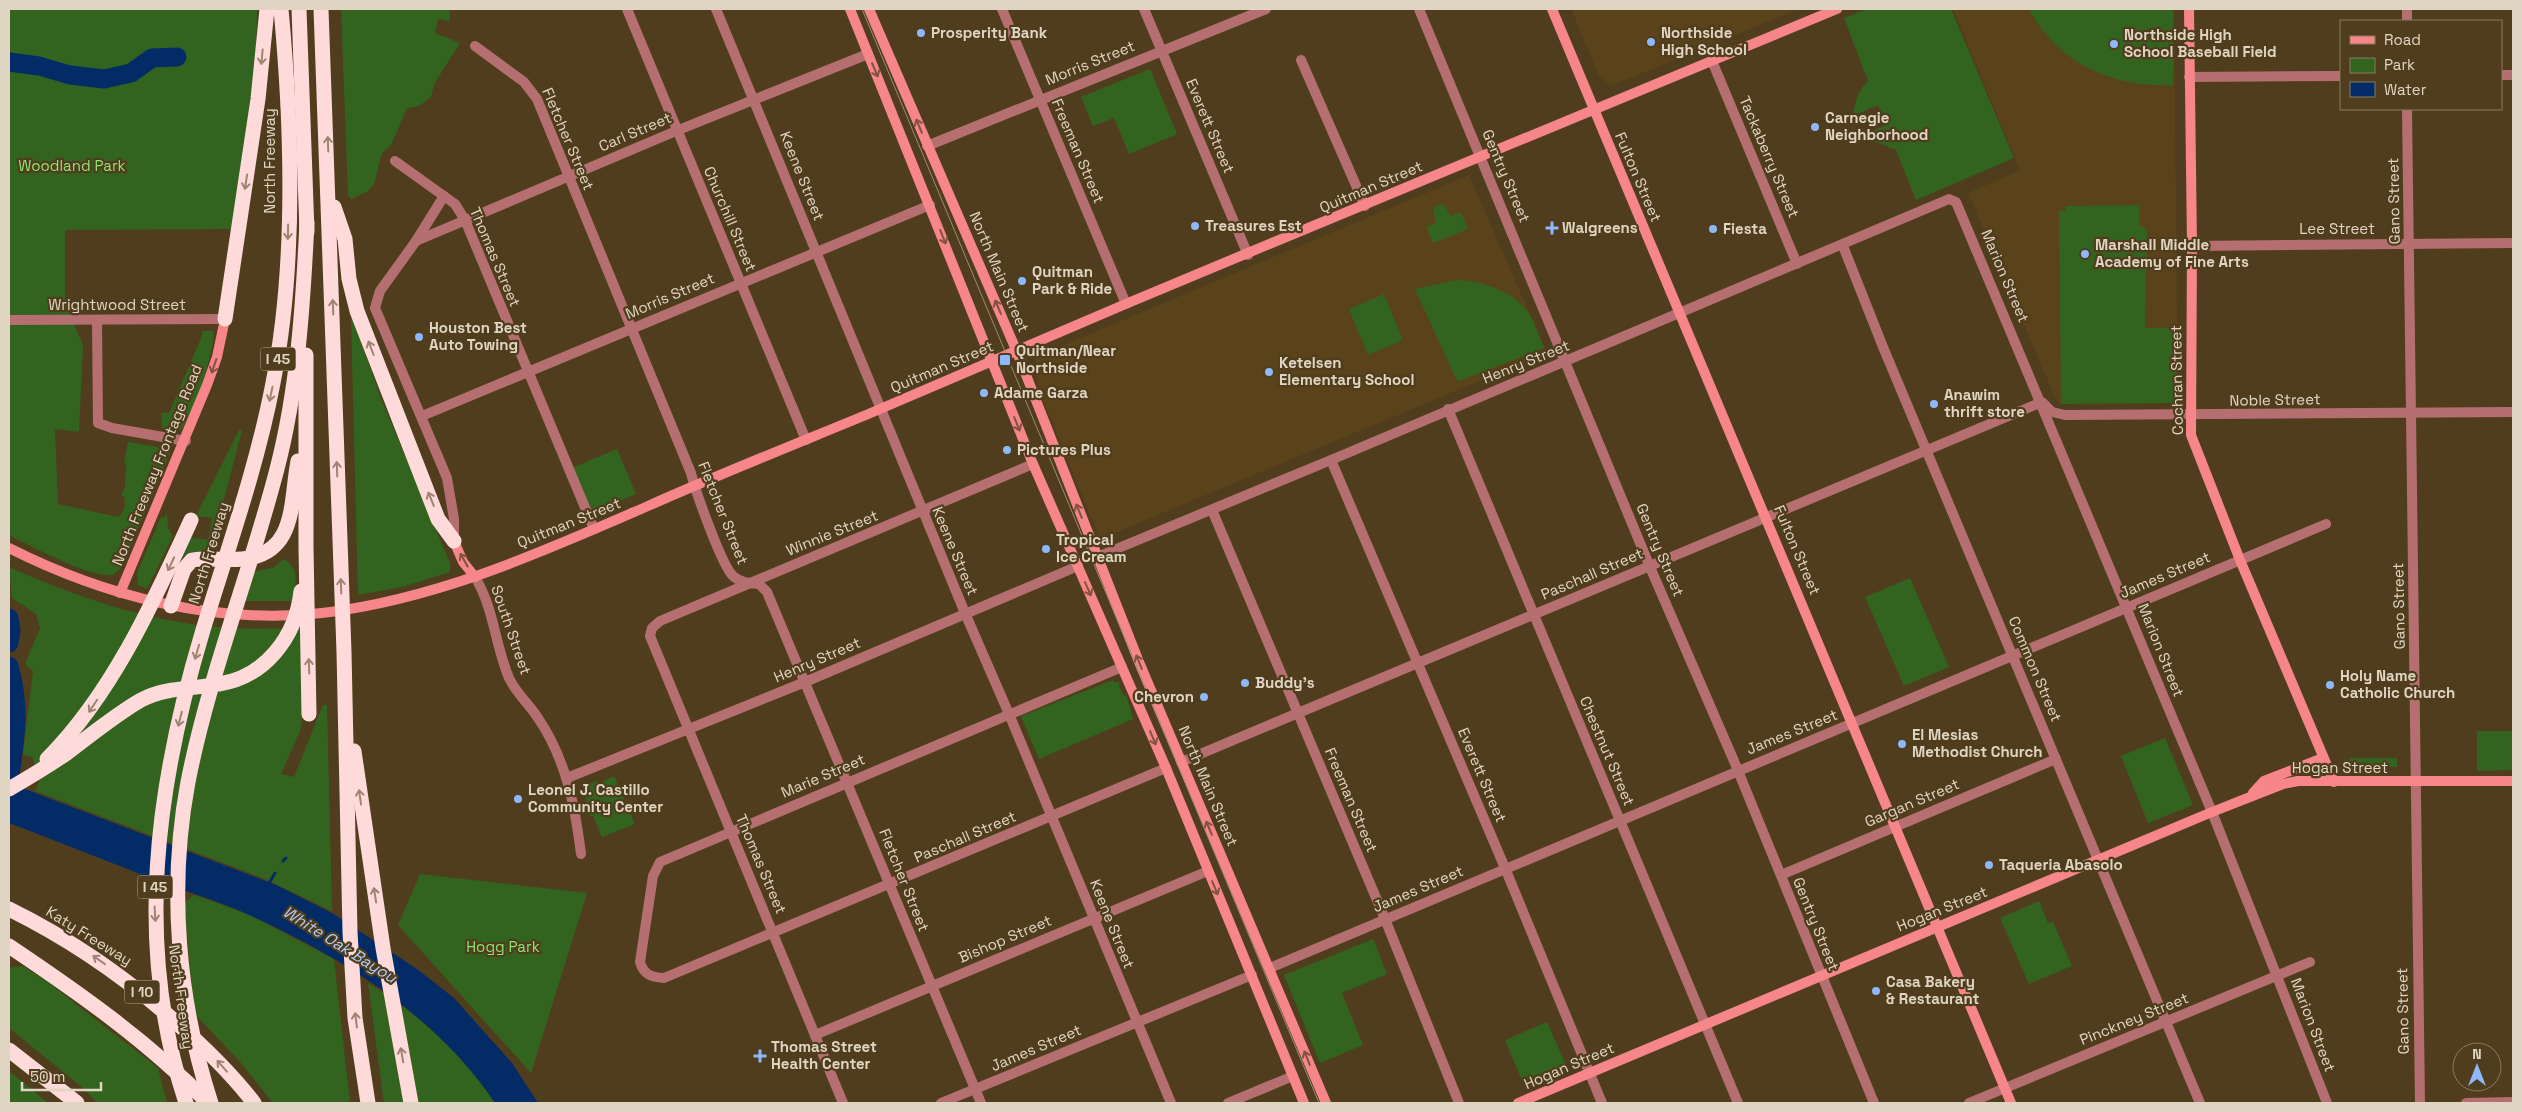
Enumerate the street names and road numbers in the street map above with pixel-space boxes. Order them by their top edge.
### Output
street label: Morris Street [1042,36,1137,89]
street label: Everett Street [1182,76,1239,176]
street label: Fletcher Street [538,85,599,193]
street label: Tackaberry Street [1735,93,1804,221]
street label: Freeman Street [1048,96,1109,206]
street label: North Freeway [260,108,279,214]
street label: Carl Street [596,108,674,155]
street label: Gentry Street [1478,126,1535,225]
street label: Keene Street [776,129,829,223]
street label: Fulton Street [1611,129,1666,225]
street label: Quitman Street [1316,156,1425,217]
street label: Gano Street [2383,157,2404,245]
street label: Churchill Street [700,163,761,274]
street label: Thomas Street [466,204,525,310]
street label: North Main Street [966,209,1033,335]
street label: Lee Street [2299,219,2375,238]
street label: Marion Street [1977,226,2034,325]
street label: Morris Street [622,268,717,323]
street label: Wrightwood Street [48,295,186,314]
street label: Cochran Street [2166,325,2187,435]
street label: Henry Street [1479,335,1572,388]
street label: Quitman Street [887,336,996,397]
road number: I 45 [260,348,296,370]
street label: North Freeway Frontage Road [107,361,206,568]
street label: Noble Street [2229,389,2321,410]
street label: Fletcher Street [694,459,753,567]
street label: Quitman Street [514,493,624,552]
street label: North Freeway [184,500,233,606]
street label: Gentry Street [1632,500,1689,599]
street label: Fulton Street [1770,502,1825,598]
street label: Keene Street [928,504,983,598]
street label: Winnie Street [783,505,881,560]
street label: Paschall Street [1538,543,1646,604]
street label: James Street [2117,547,2213,602]
street label: Gano Street [2388,562,2409,650]
street label: South Street [487,583,536,677]
street label: Marion Street [2134,600,2189,699]
street label: Common Street [2005,613,2066,725]
street label: Henry Street [771,633,863,686]
street label: Chestnut Street [1576,693,1639,809]
street label: James Street [1744,705,1840,758]
street label: North Main Street [1175,723,1242,849]
street label: Everett Street [1454,725,1511,825]
street label: Freeman Street [1321,745,1382,855]
street label: Marie Street [778,749,868,802]
street label: Hogan Street [2292,758,2388,777]
street label: Gargan Street [1862,774,1962,831]
street label: Paschall Street [911,806,1019,867]
street label: Thomas Street [732,811,791,917]
street label: Fletcher Street [875,826,934,934]
street label: James Street [1370,861,1466,916]
street label: Gentry Street [1789,874,1844,973]
road number: I 45 [138,876,172,899]
street label: Keene Street [1086,877,1139,971]
street label: Hogan Street [1894,882,1990,935]
street label: Katy Freeway [43,902,136,970]
street label: Bishop Street [955,910,1054,967]
street label: North Freeway [165,943,198,1050]
street label: Gano Street [2392,967,2413,1055]
street label: Marion Street [2287,975,2340,1075]
road number: I 10 [124,980,160,1004]
street label: Pinckney Street [2077,988,2191,1049]
street label: James Street [988,1020,1084,1075]
street label: Hogan Street [1521,1038,1617,1093]

